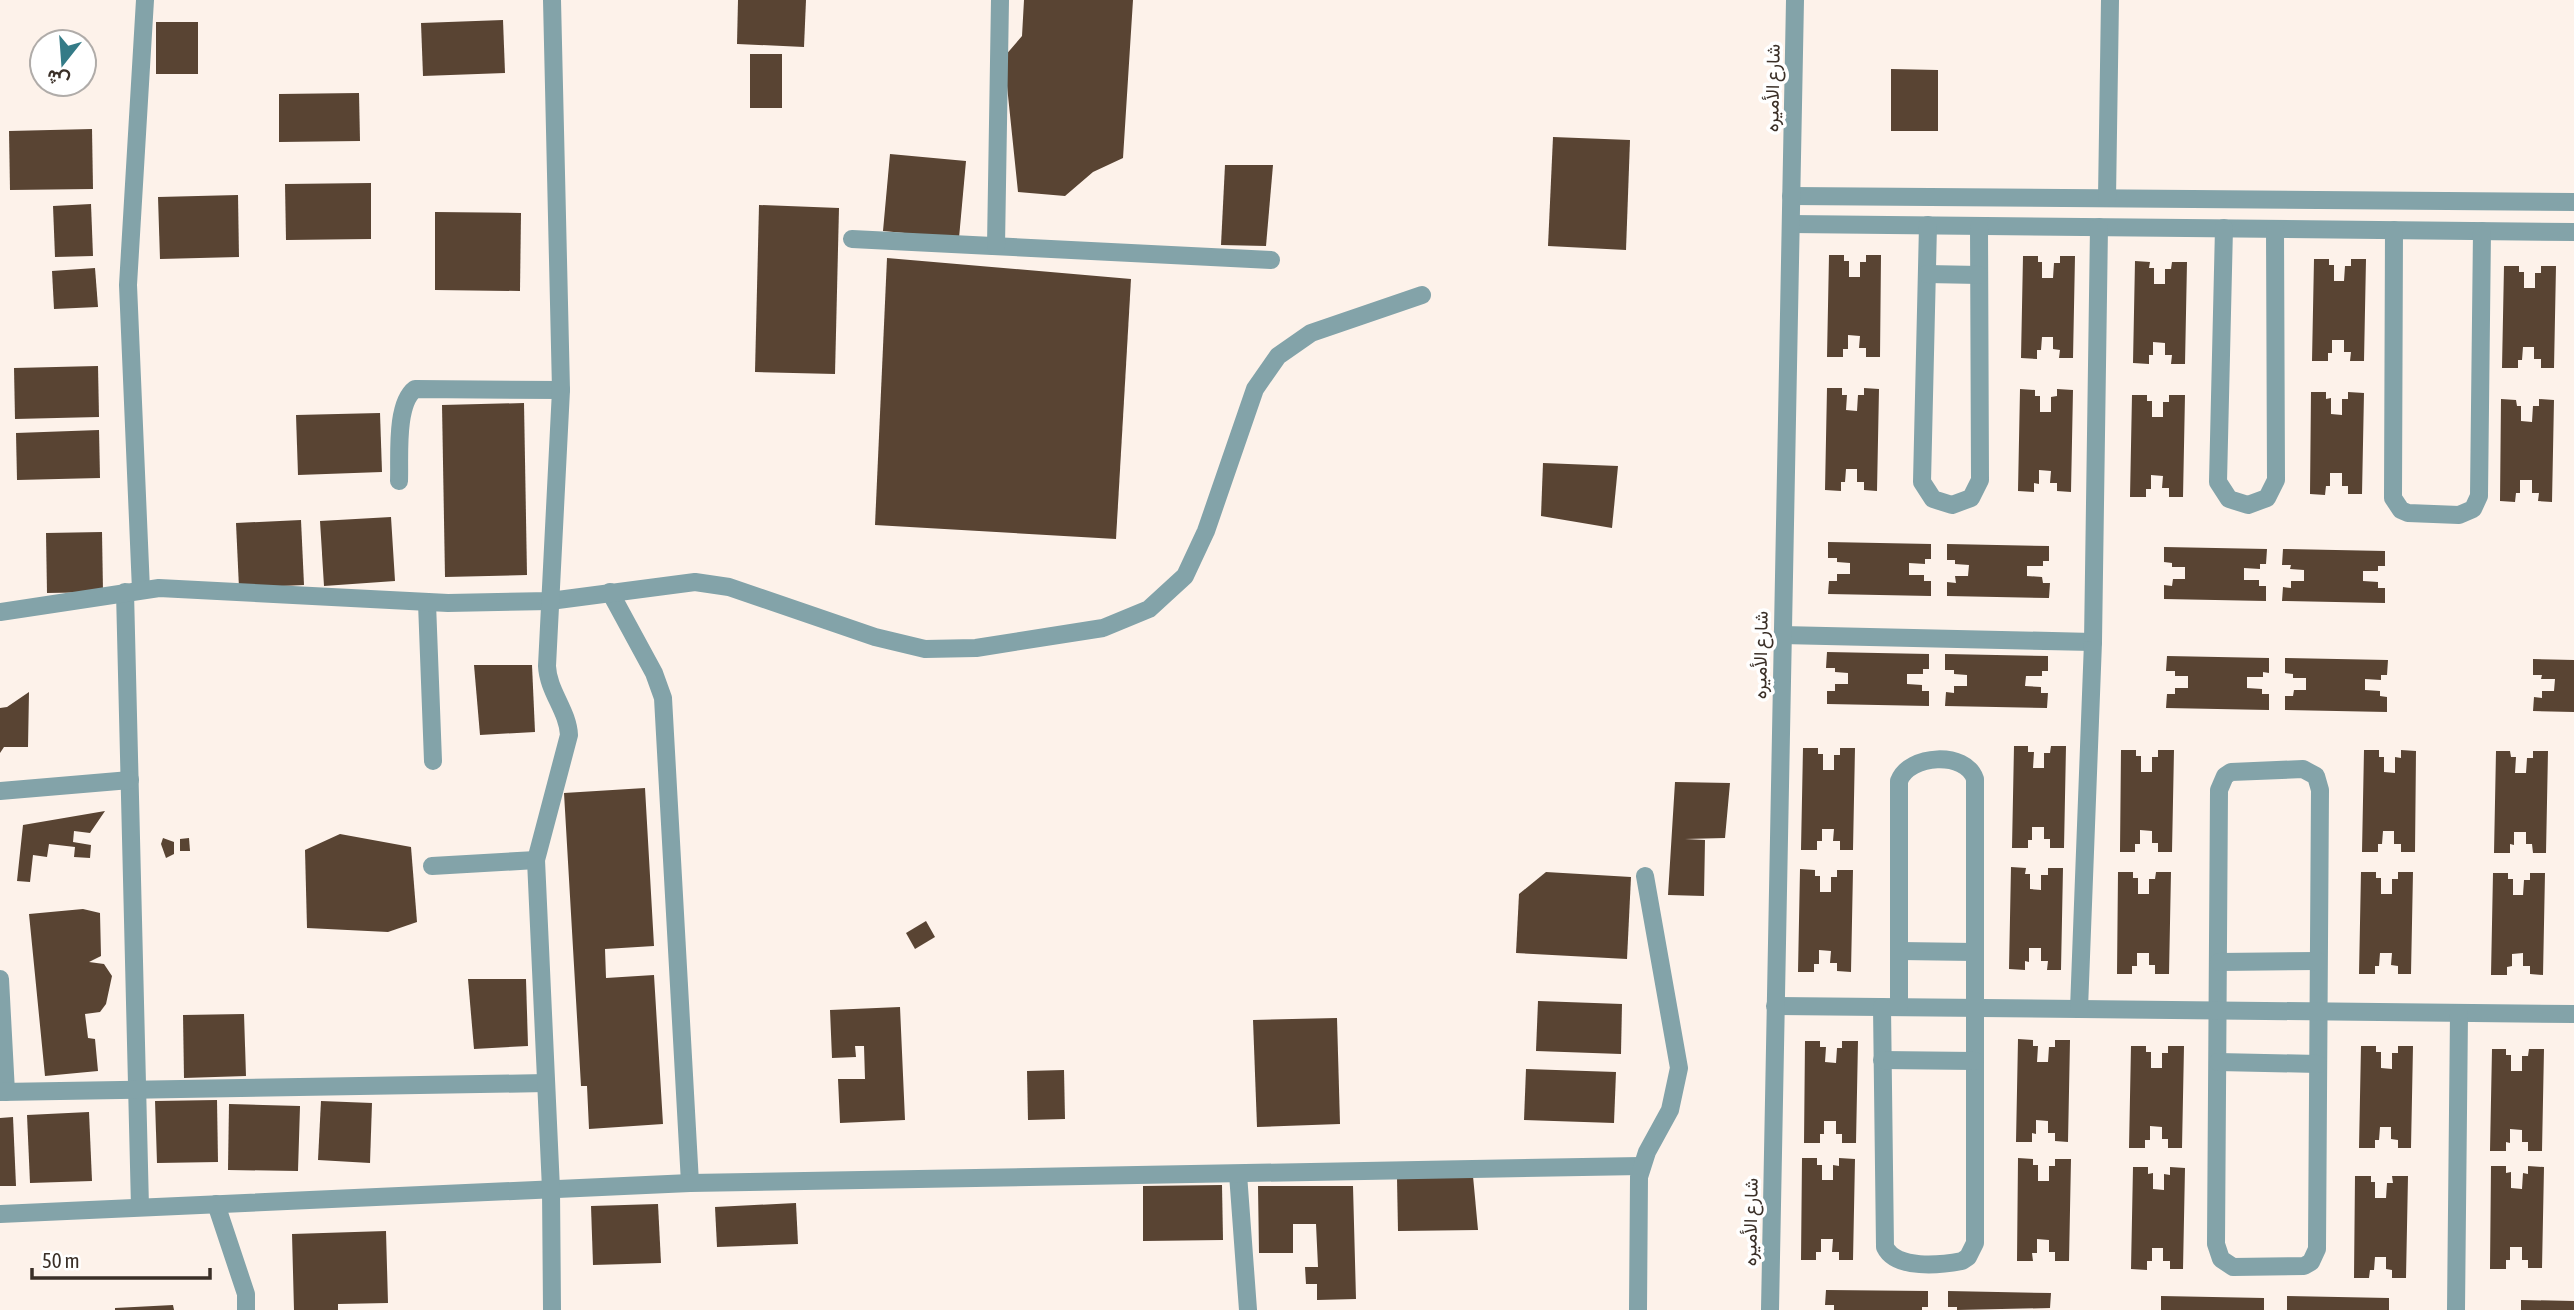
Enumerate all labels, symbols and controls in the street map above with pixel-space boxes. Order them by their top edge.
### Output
north arrow [28,28,98,98]
street label: شارع الأميره [1760,44,1786,132]
text: ش [44,64,72,93]
street label: شارع الأميره [1748,611,1774,699]
street label: شارع الأميره [1738,1178,1764,1266]
scale bar [32,1236,210,1280]
text: 50 m [42,1248,80,1272]

